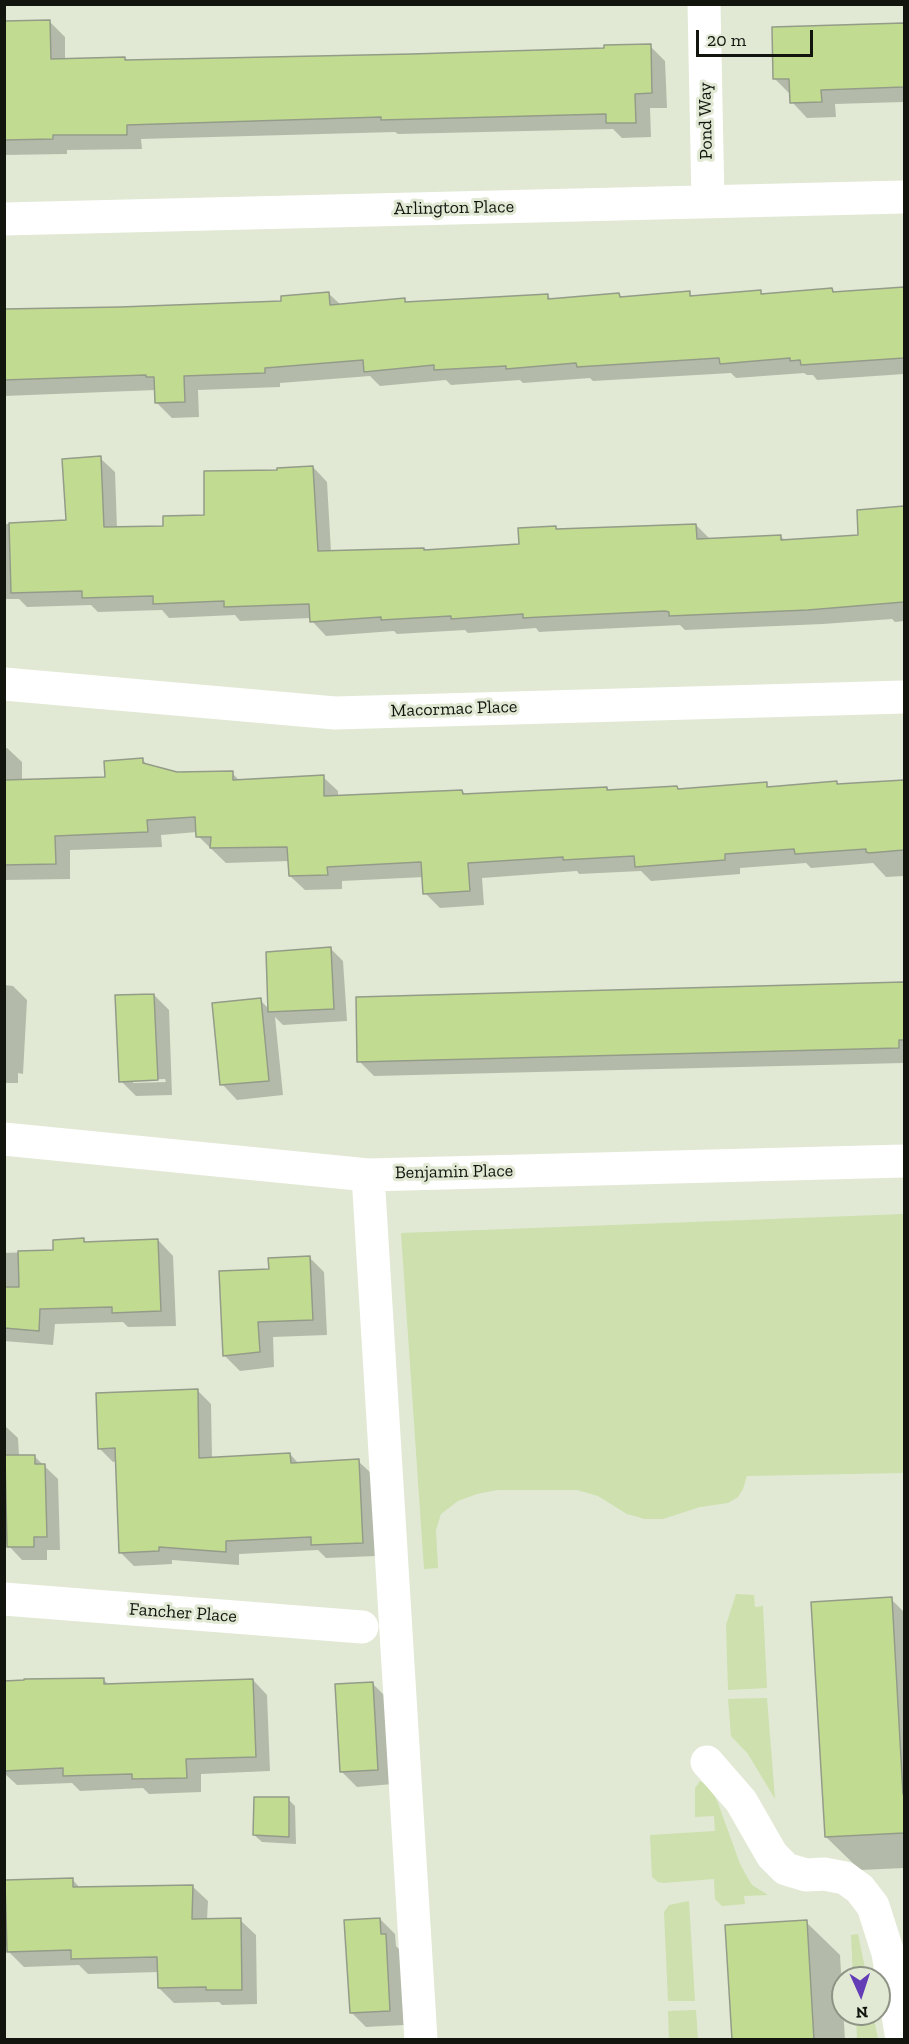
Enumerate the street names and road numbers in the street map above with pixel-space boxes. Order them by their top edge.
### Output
street label: Pond Way [695,82,717,160]
street label: Arlington Place [394,196,514,220]
street label: Macormac Place [390,696,518,722]
street label: Benjamin Place [395,1160,513,1184]
street label: Fancher Place [128,1598,238,1628]

